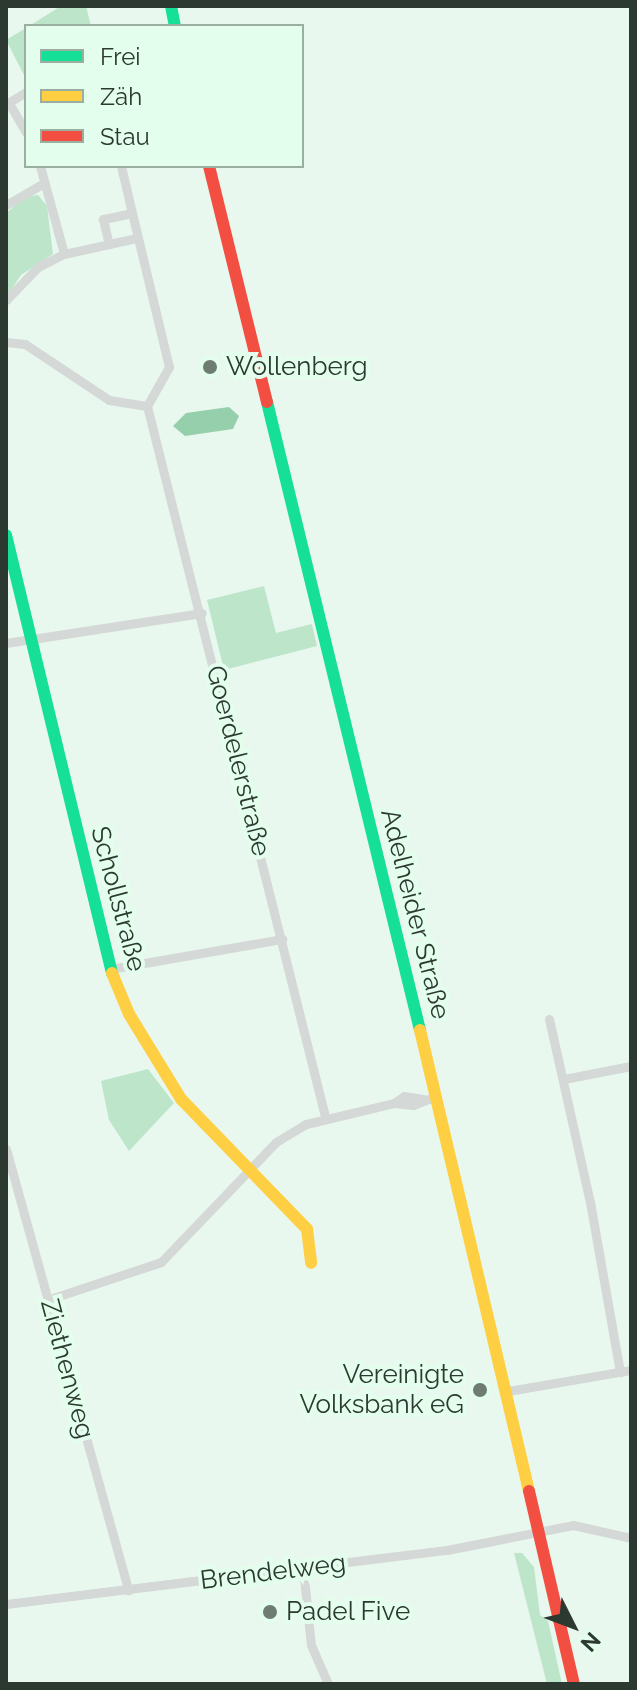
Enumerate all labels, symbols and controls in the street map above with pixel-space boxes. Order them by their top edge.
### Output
legend [24,24,304,168]
text: Frei [100,42,141,71]
text: Zäh [100,82,142,111]
text: Stau [100,122,150,151]
place label: Wollenberg [226,351,368,383]
marker: Wollenberg [201,358,219,376]
street label: Goerdelerstraße [199,663,277,859]
street label: Adelheider Straße [374,805,456,1023]
street label: Schollstraße [84,823,152,975]
street label: Ziethenweg [33,1296,101,1442]
place label: Vereinigte Volksbank eG [300,1359,464,1420]
marker: Vereinigte Volksbank eG [471,1381,489,1399]
street label: Brendelweg [198,1548,348,1596]
north arrow [533,1586,613,1666]
place label: Padel Five [286,1596,411,1628]
marker: Padel Five [261,1603,279,1621]
text: N [576,1627,606,1657]

